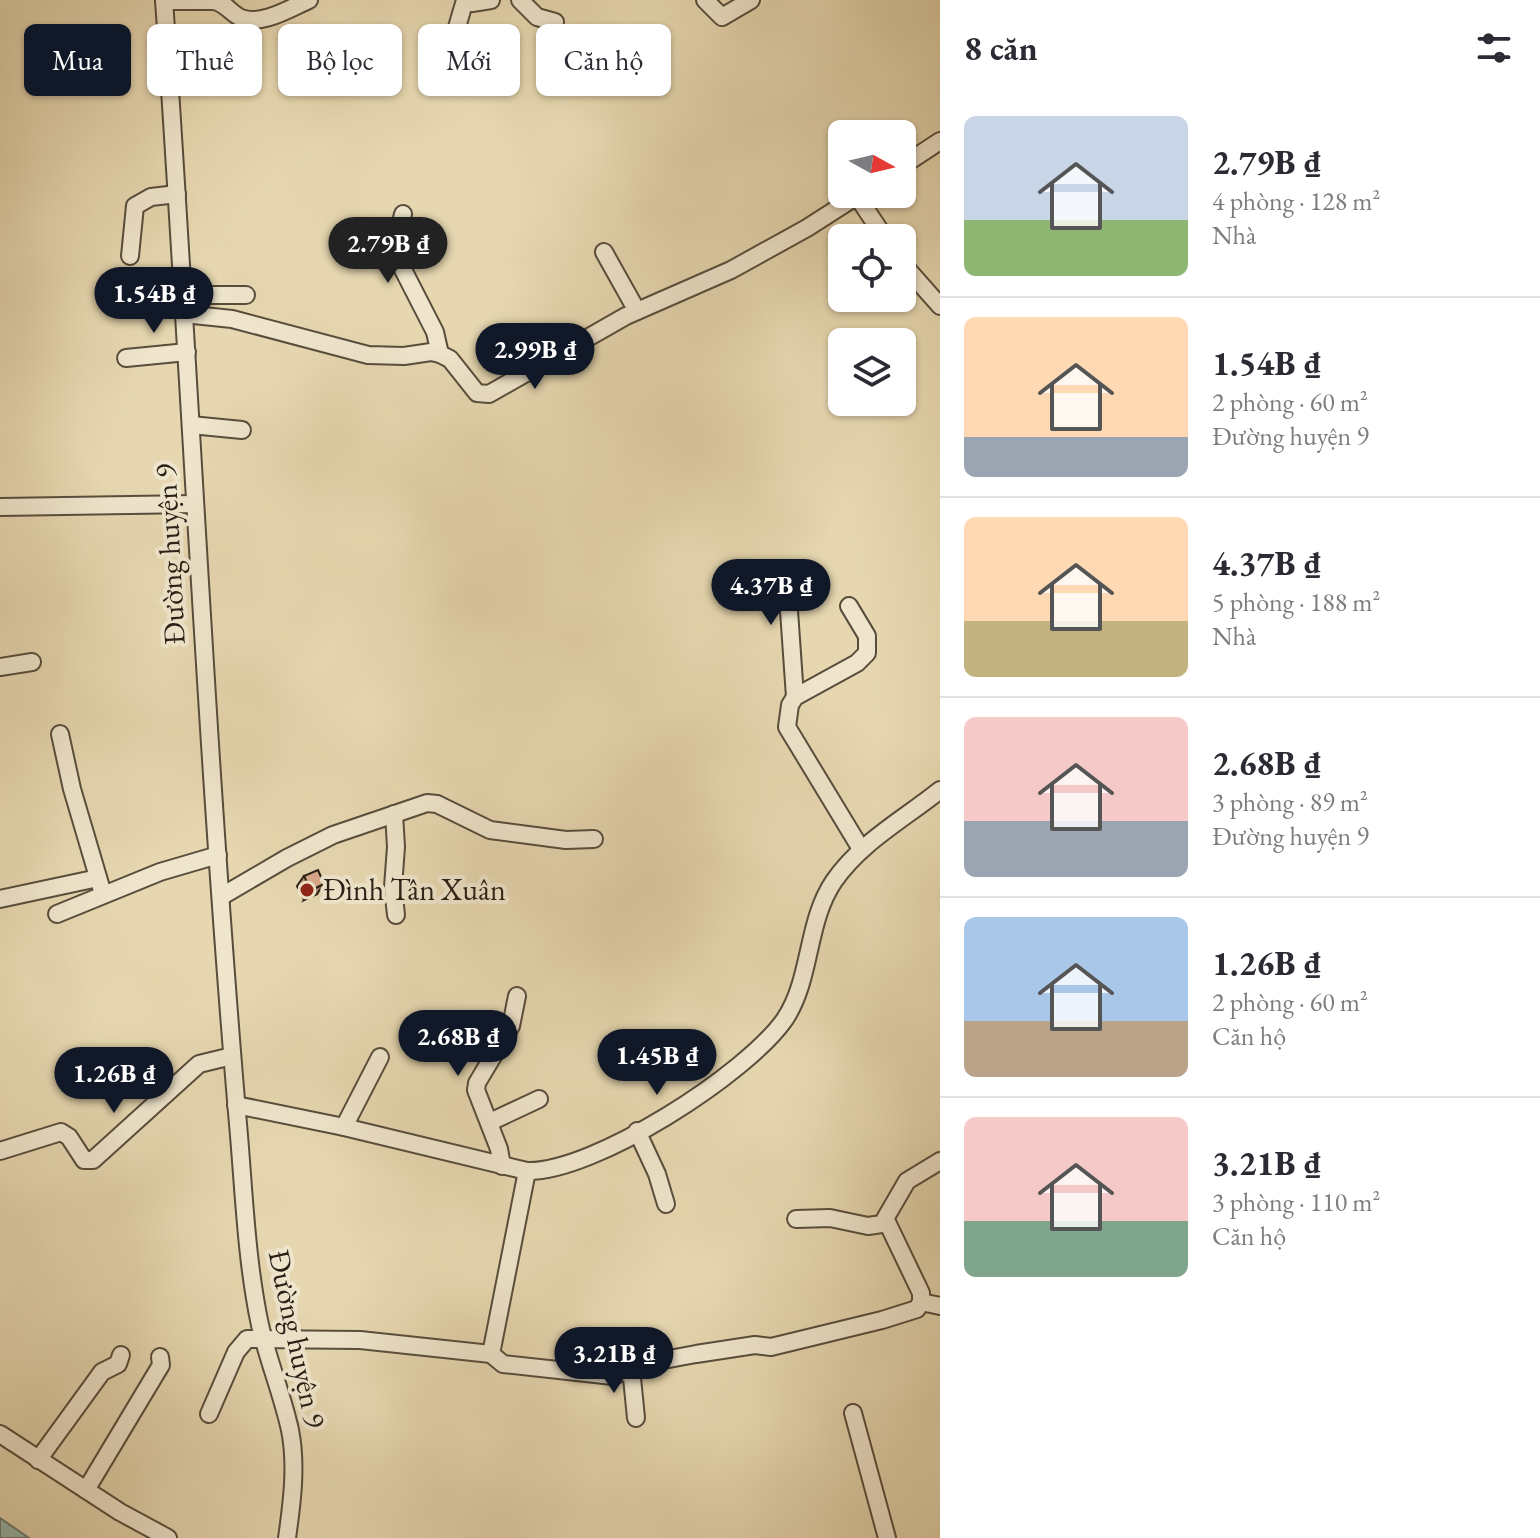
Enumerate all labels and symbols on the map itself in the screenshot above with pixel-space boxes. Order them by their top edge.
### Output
north arrow [828,120,916,208]
pin: 2.79B ₫ [314,217,462,285]
pin: 1.54B ₫ [80,267,228,335]
pin: 2.99B ₫ [461,323,609,391]
street label: Đường huyện 9 [145,463,194,645]
pin: 4.37B ₫ [697,559,845,627]
place label: Đình Tân Xuân [323,870,506,909]
marker: Đình Tân Xuân [298,881,316,899]
pin: 2.68B ₫ [384,1010,532,1078]
pin: 1.45B ₫ [583,1029,731,1097]
pin: 1.26B ₫ [40,1047,188,1115]
street label: Đường huyện 9 [260,1246,335,1432]
pin: 3.21B ₫ [540,1327,688,1395]

